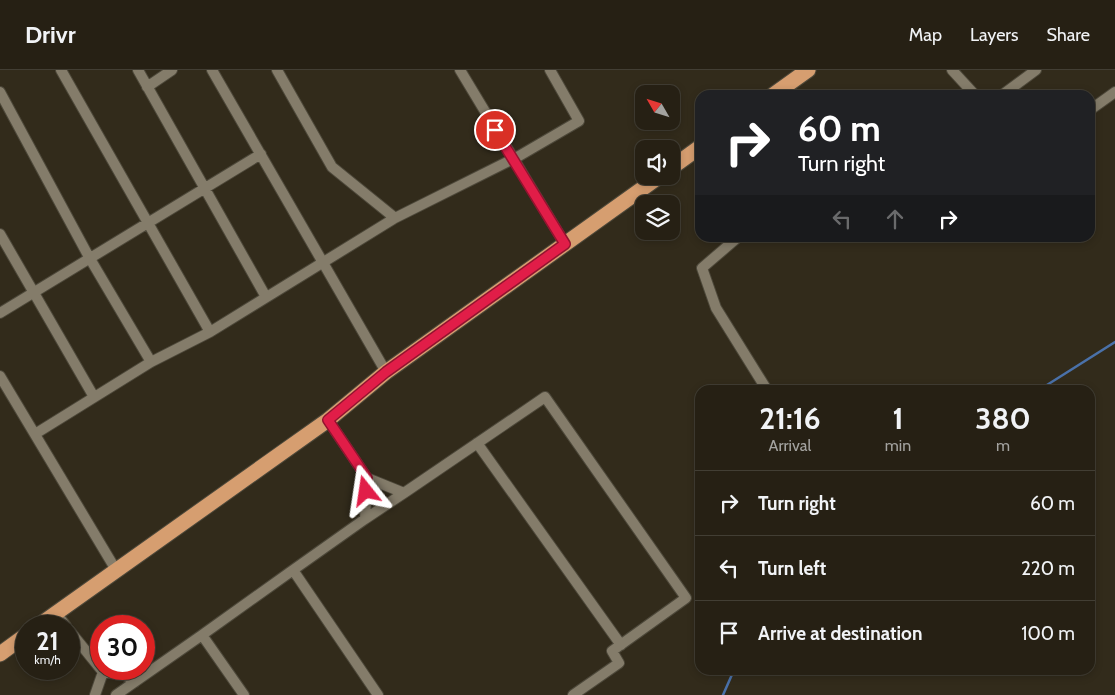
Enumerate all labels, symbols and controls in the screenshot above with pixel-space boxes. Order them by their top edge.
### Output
text: Drivr [25,20,76,49]
text: Map [909,24,942,46]
text: Layers [970,24,1019,46]
text: Share [1047,24,1090,46]
north arrow [635,85,680,130]
map controls [635,85,680,240]
text: 60 m [798,107,881,150]
pin [474,109,516,151]
icon: right [715,110,780,175]
icon: arrive [481,116,509,144]
button: sound [635,140,680,185]
text: Turn right [798,150,885,177]
button: layers [635,195,680,240]
icon: left [828,205,856,233]
icon: ahead [881,205,909,233]
icon: right [934,205,962,233]
text: 21:16 [759,400,821,437]
text: 1 [892,400,904,437]
text: 380 [975,400,1031,437]
text: Arrival [769,436,811,455]
text: min [885,436,911,455]
text: m [996,436,1010,455]
position arrow [339,464,391,516]
icon: right [715,489,743,517]
text: Turn right [758,492,836,515]
text: 60 m [1030,492,1075,515]
icon: left [715,554,743,582]
text: Turn left [758,557,826,580]
text: 220 m [1021,557,1075,580]
speed limit sign: 30 [90,615,155,680]
icon: arrive [715,619,743,647]
text: Arrive at destination [758,622,922,645]
text: 100 m [1021,622,1075,645]
text: 21 [36,626,59,656]
text: km/h [34,652,61,667]

